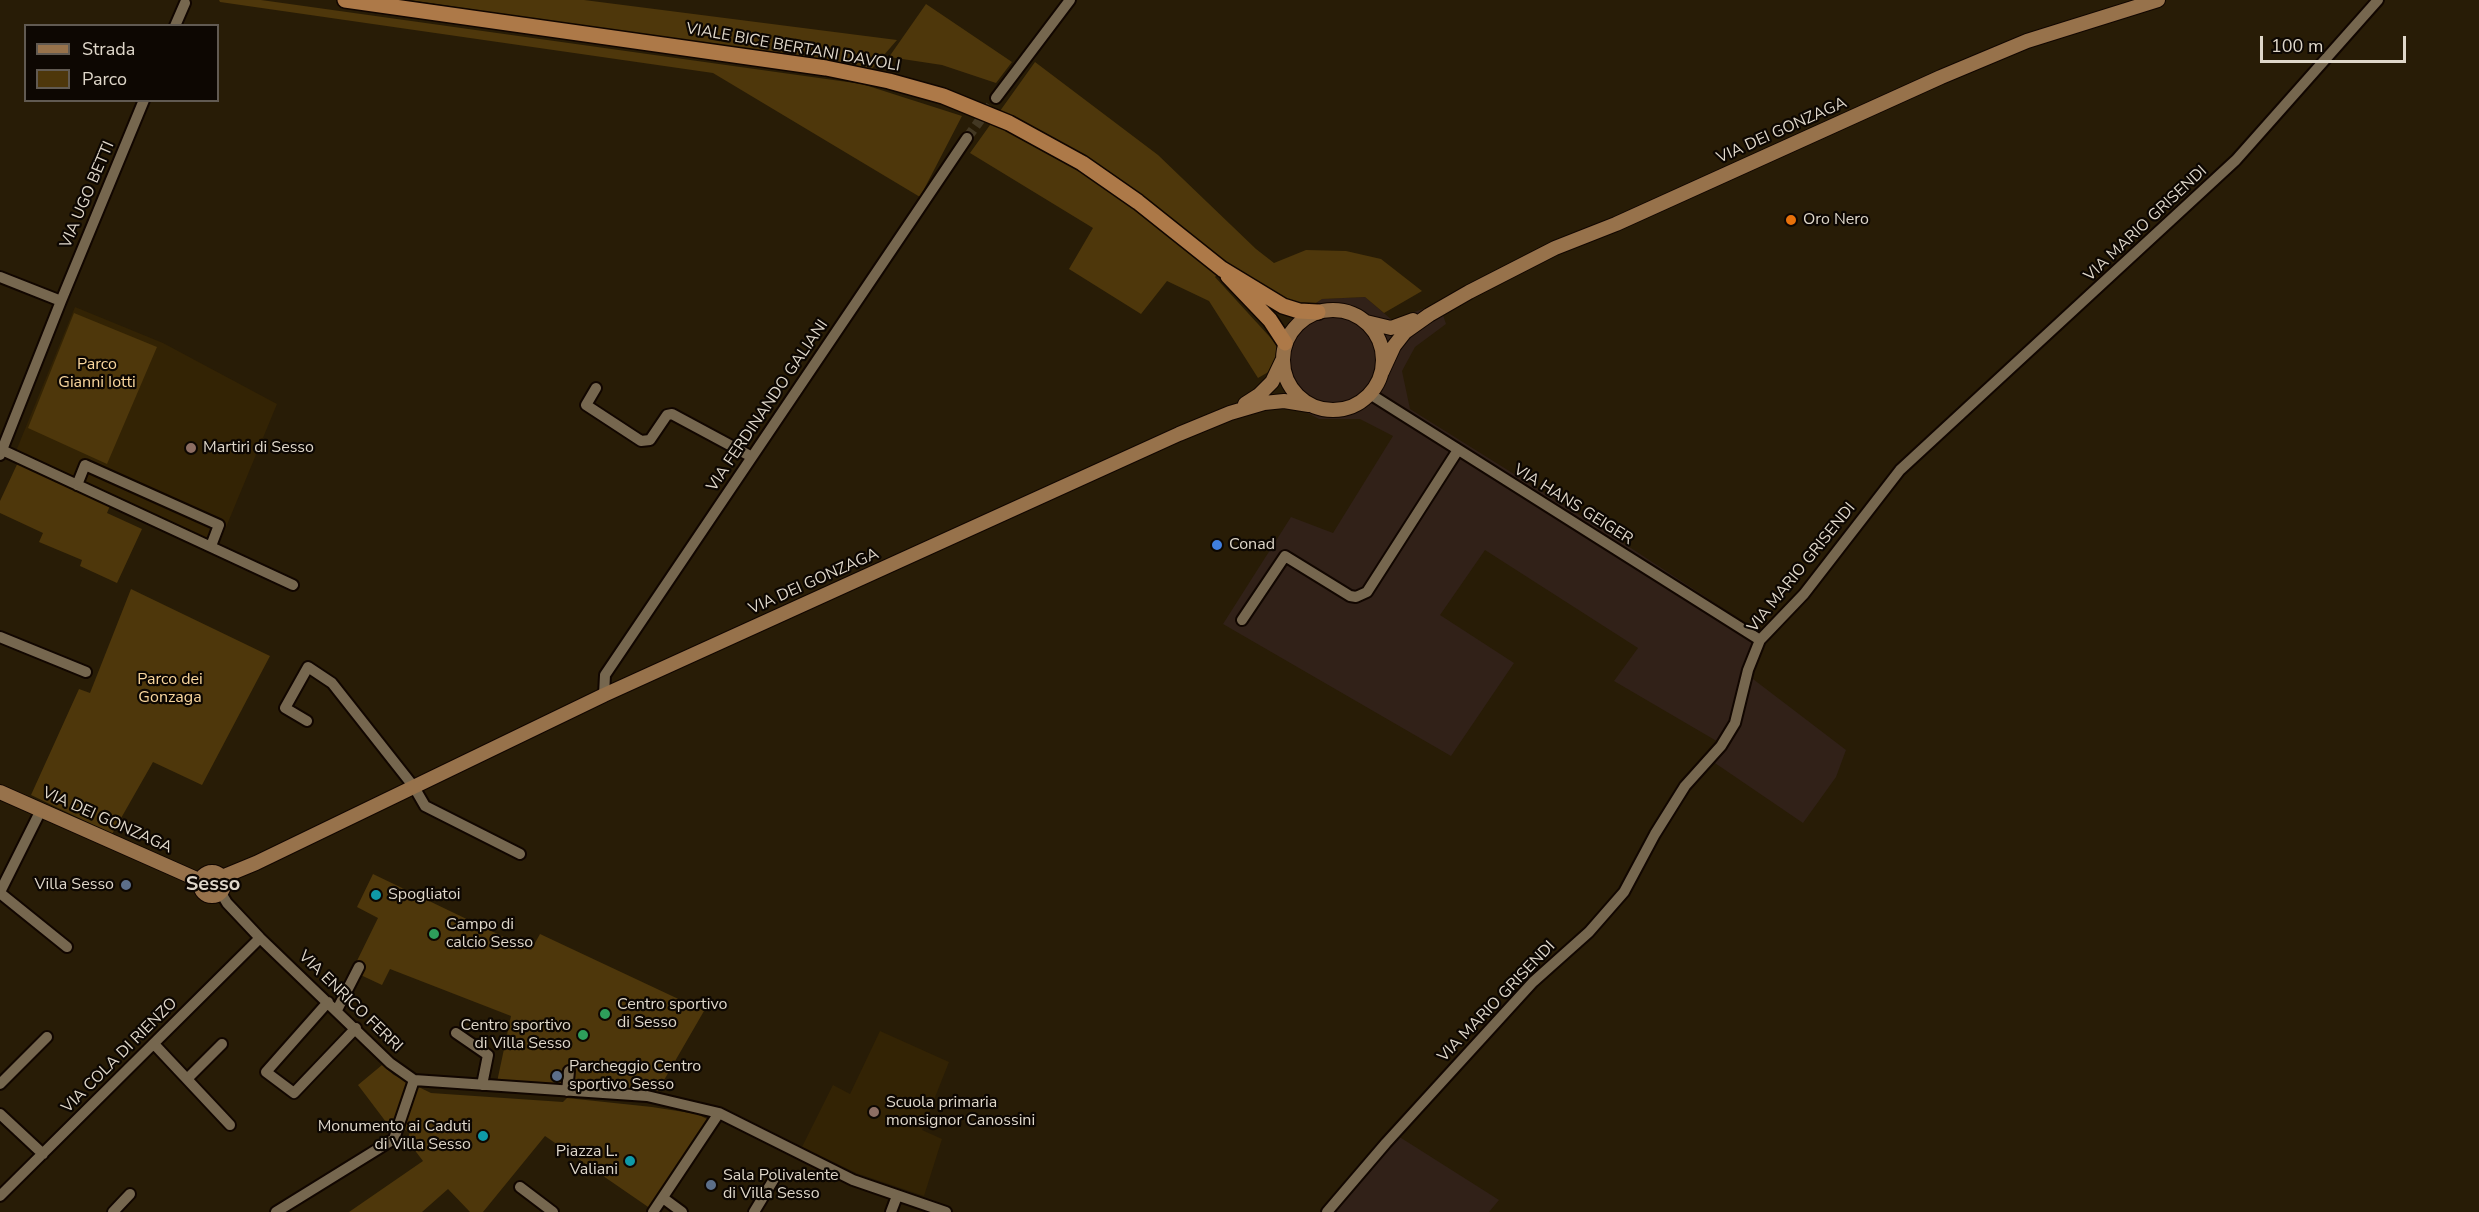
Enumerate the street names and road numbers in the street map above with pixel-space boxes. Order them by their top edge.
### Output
street label: VIALE BICE BERTANI DAVOLI [685,20,901,76]
street label: VIA DEI GONZAGA [1714,94,1850,168]
street label: VIA UGO BETTI [57,139,119,251]
street label: VIA MARIO GRISENDI [2081,162,2211,286]
street label: VIA FERDINANDO GALIANI [703,317,833,495]
street label: VIA HANS GEIGER [1510,461,1636,549]
street label: VIA MARIO GRISENDI [1744,499,1860,637]
street label: VIA DEI GONZAGA [746,545,882,619]
street label: VIA DEI GONZAGA [39,784,175,858]
street label: VIA MARIO GRISENDI [1434,937,1560,1067]
street label: VIA ENRICO FERRI [294,947,406,1057]
street label: VIA COLA DI RIENZO [58,994,182,1118]

